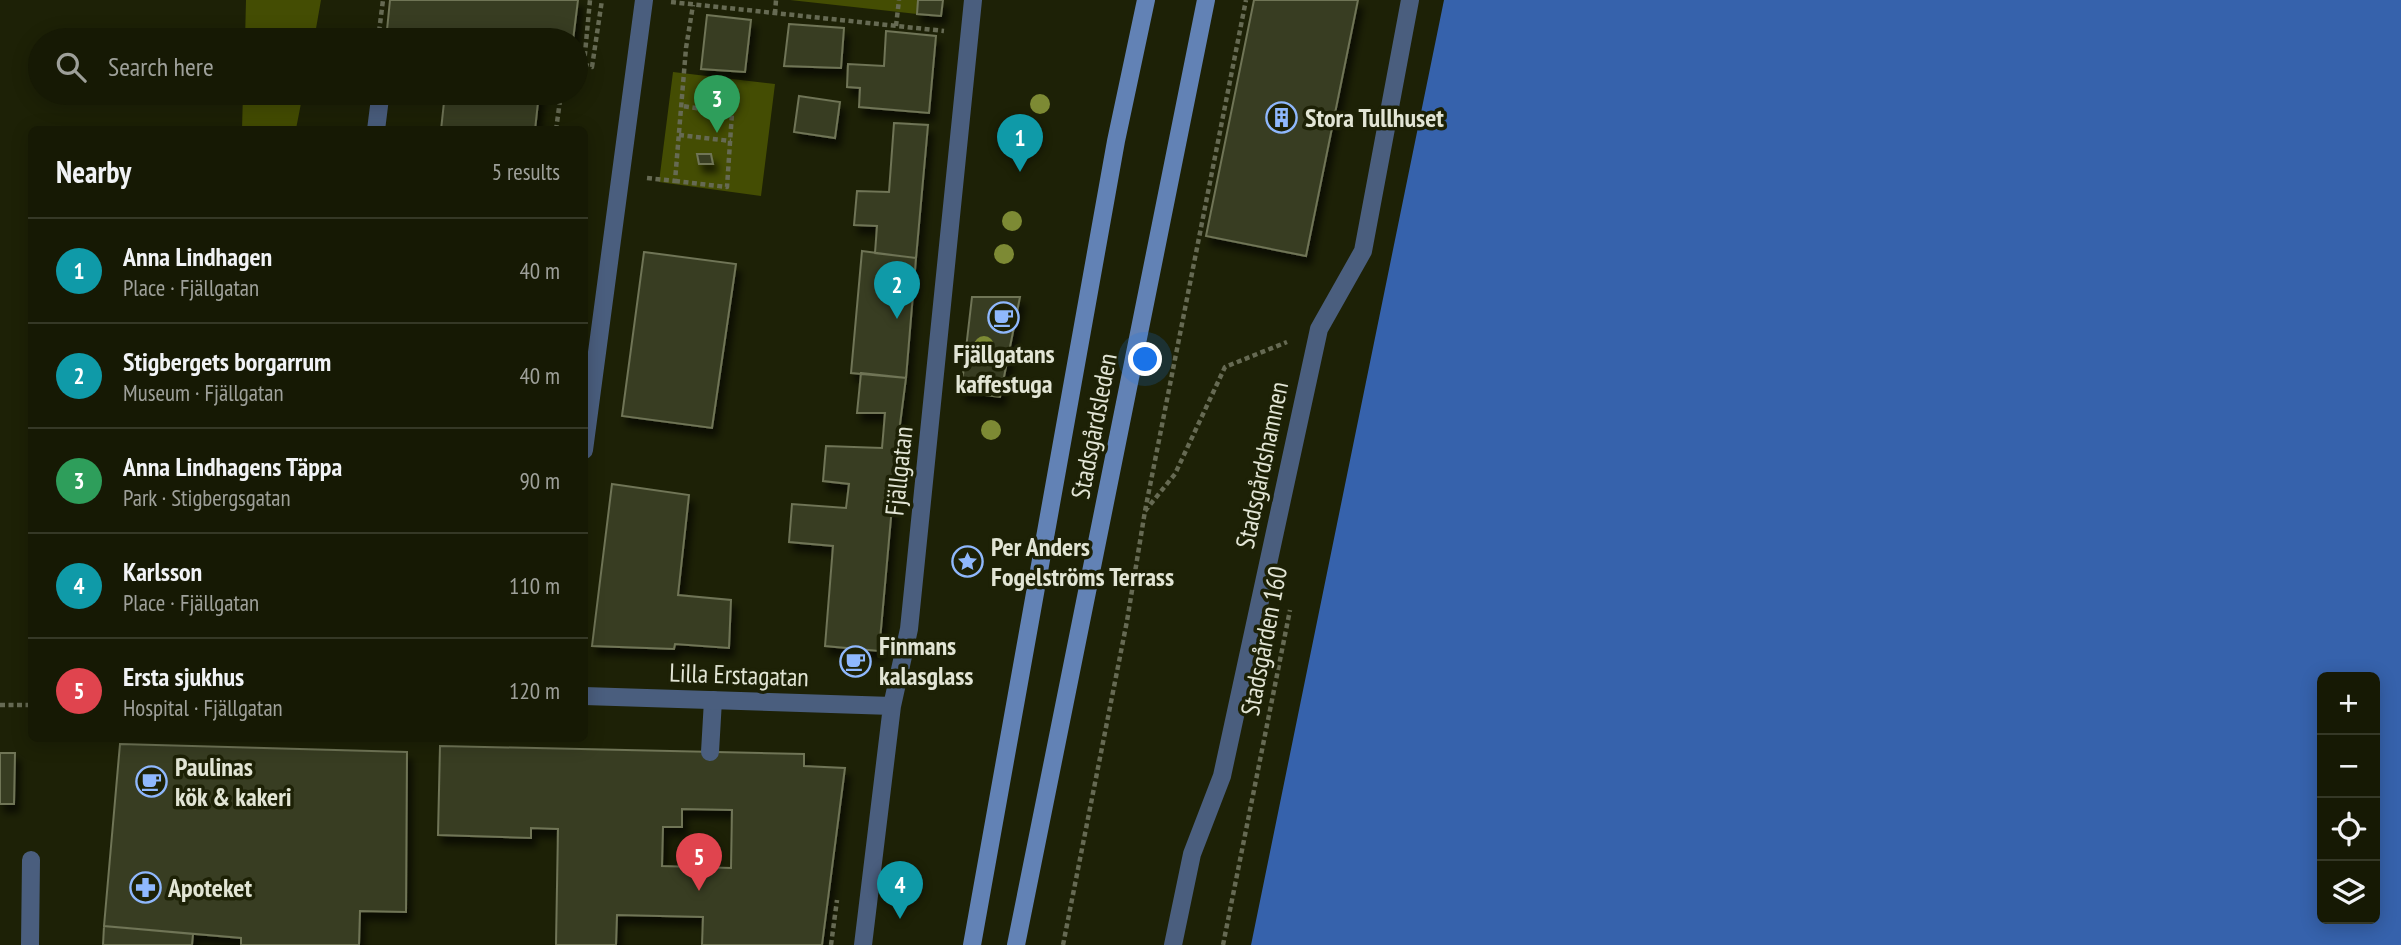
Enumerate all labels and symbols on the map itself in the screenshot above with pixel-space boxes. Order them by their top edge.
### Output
pin: 3 [694,75,740,133]
building icon: Stora Tullhuset [1265,101,1299,135]
place label: Stora Tullhuset [1305,101,1444,134]
pin: 1 [997,114,1043,172]
pin: 2 [874,261,920,319]
cafe icon: Fjällgatans kaffestuga [987,301,1021,335]
place label: Fjällgatans kaffestuga [953,337,1055,400]
your location [1128,342,1162,376]
street label: Stadsgårdsleden [1063,350,1124,502]
street label: Stadsgårdshamnen [1228,378,1295,551]
street label: Fjällgatan [877,425,920,517]
place label: Per Anders Fogelströms Terrass [991,530,1174,593]
place icon: Per Anders Fogelströms Terrass [951,545,985,579]
street label: Stadsgården 160 [1233,563,1294,718]
place label: Finmans kalasglass [879,629,973,692]
cafe icon: Finmans kalasglass [839,644,873,678]
street label: Lilla Erstagatan [669,656,809,693]
place label: Paulinas kök & kakeri [175,750,292,813]
cafe icon: Paulinas kök & kakeri [135,765,169,799]
pin: 5 [676,833,722,891]
pin: 4 [877,861,923,919]
pharmacy icon: Apoteket [128,871,162,905]
place label: Apoteket [167,871,252,904]

